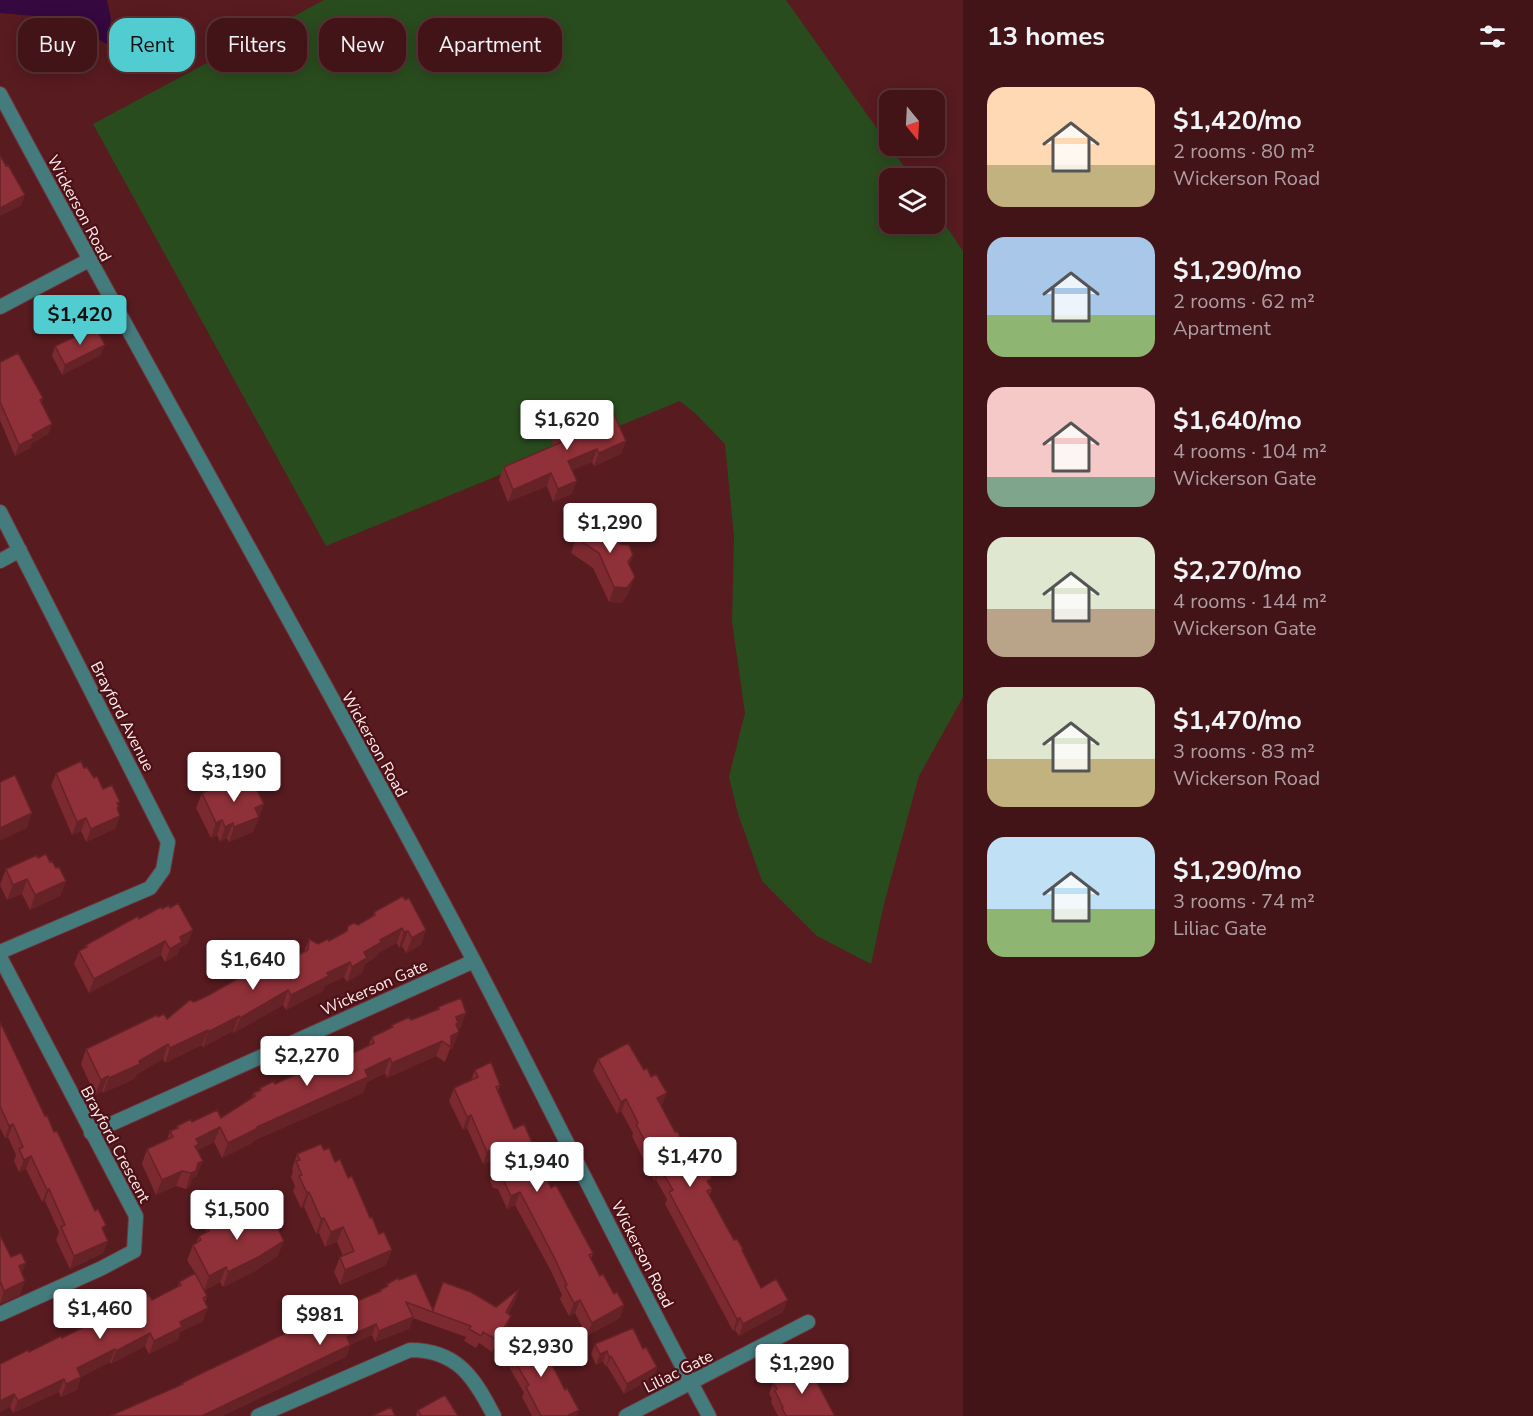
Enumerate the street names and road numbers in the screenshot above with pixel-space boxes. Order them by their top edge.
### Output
street label: Wickerson Road [42,151,116,266]
street label: Brayford Avenue [85,658,159,775]
street label: Wickerson Road [336,688,412,801]
street label: Wickerson Gate [318,955,431,1021]
street label: Brayford Crescent [75,1082,155,1207]
street label: Wickerson Road [606,1197,679,1312]
street label: Liliac Gate [640,1345,717,1399]

